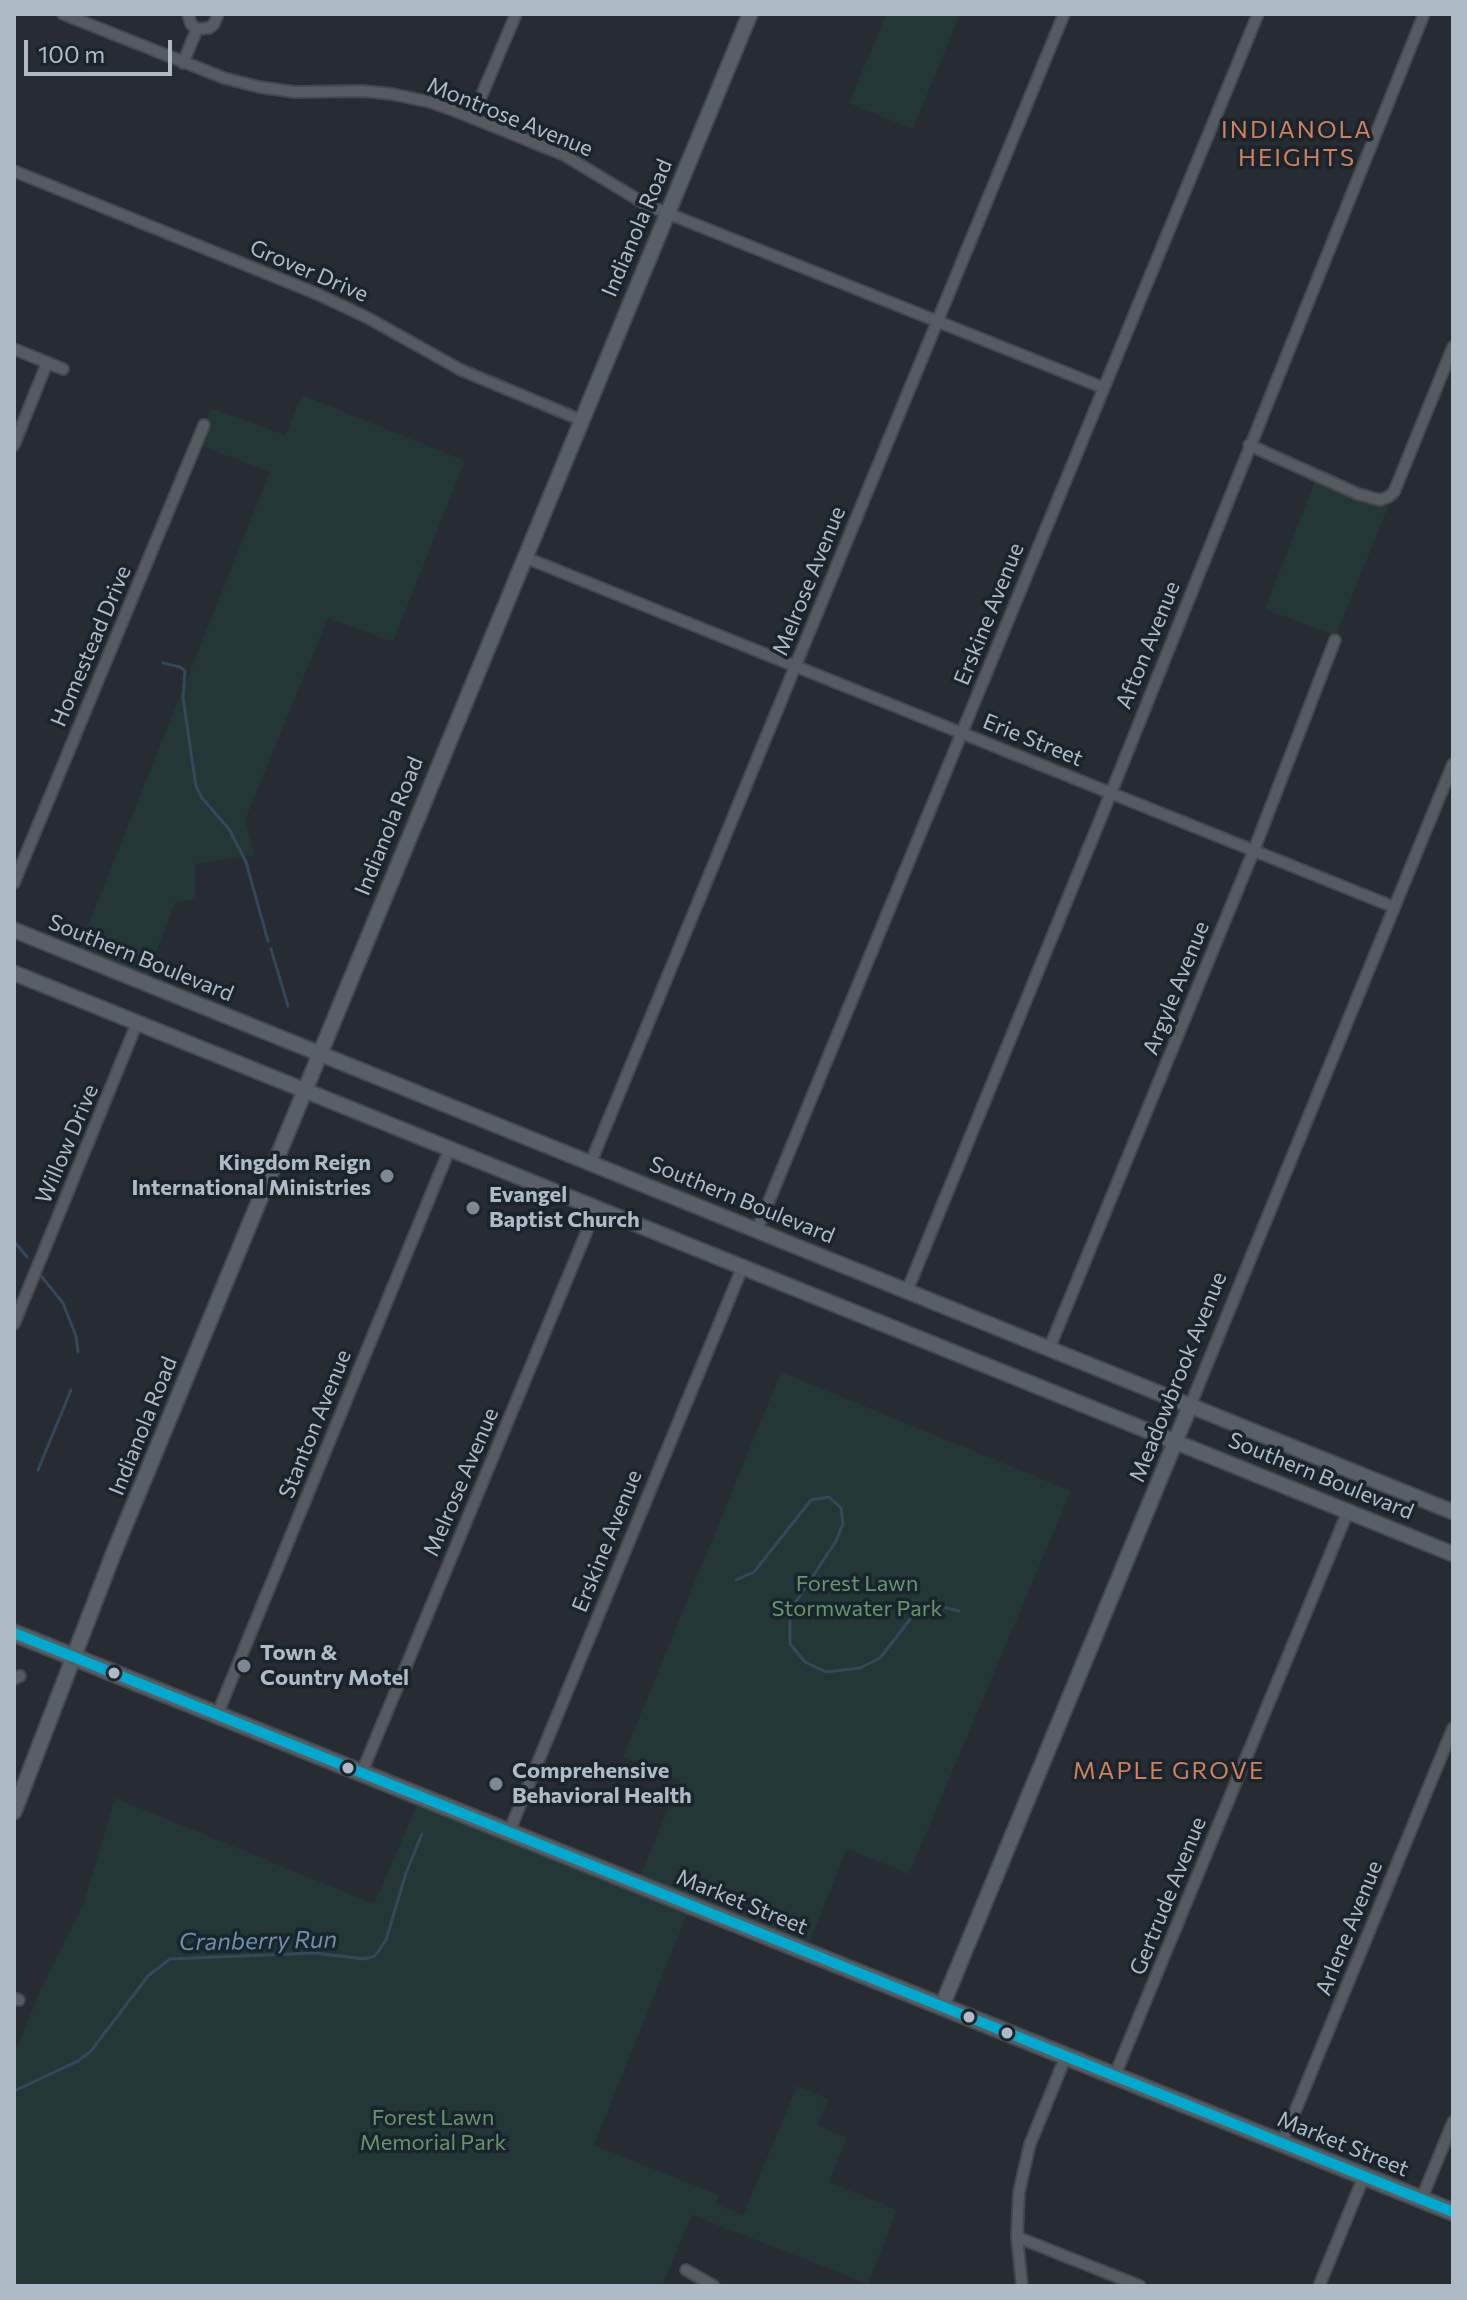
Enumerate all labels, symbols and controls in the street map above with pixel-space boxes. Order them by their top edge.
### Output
scale bar [28,24,176,74]
text: 100 m [38,39,105,68]
street label: Montrose Avenue [423,72,597,162]
district label: INDIANOLA HEIGHTS [1221,116,1373,172]
street label: Indianola Road [596,155,678,301]
street label: Grover Drive [246,234,372,308]
street label: Melrose Avenue [767,502,851,660]
street label: Erskine Avenue [949,539,1029,689]
street label: Homestead Drive [45,561,137,731]
street label: Afton Avenue [1110,577,1186,713]
street label: Erie Street [979,708,1087,772]
street label: Indianola Road [349,753,429,899]
street label: Southern Boulevard [45,909,237,1007]
street label: Argyle Avenue [1137,917,1215,1059]
street label: Willow Drive [30,1080,104,1208]
place label: Kingdom Reign International Ministries [131,1150,371,1202]
street label: Southern Boulevard [646,1151,838,1249]
marker: Kingdom Reign International Ministries [378,1167,396,1185]
place label: Evangel Baptist Church [489,1182,640,1234]
marker: Evangel Baptist Church [464,1199,482,1217]
street label: Meadowbrook Avenue [1124,1268,1232,1486]
street label: Stanton Avenue [273,1346,357,1502]
street label: Indianola Road [103,1353,183,1499]
street label: Melrose Avenue [418,1404,504,1560]
street label: Southern Boulevard [1225,1427,1417,1525]
street label: Erskine Avenue [567,1466,647,1616]
park label: Forest Lawn Stormwater Park [772,1571,942,1622]
place label: Town & Country Motel [260,1640,409,1692]
marker: Town & Country Motel [235,1657,253,1675]
unlabelled marker [106,1665,122,1681]
district label: MAPLE GROVE [1073,1757,1265,1785]
place label: Comprehensive Behavioral Health [512,1758,692,1810]
unlabelled marker [340,1760,356,1776]
marker: Comprehensive Behavioral Health [487,1775,505,1793]
street label: Gertrude Avenue [1124,1813,1212,1979]
street label: Arlene Avenue [1310,1857,1388,1999]
street label: Market Street [672,1864,812,1940]
water label: Cranberry Run [179,1925,337,1957]
unlabelled marker [961,2009,977,2025]
unlabelled marker [999,2025,1015,2041]
park label: Forest Lawn Memorial Park [360,2105,506,2156]
street label: Market Street [1273,2106,1413,2182]

